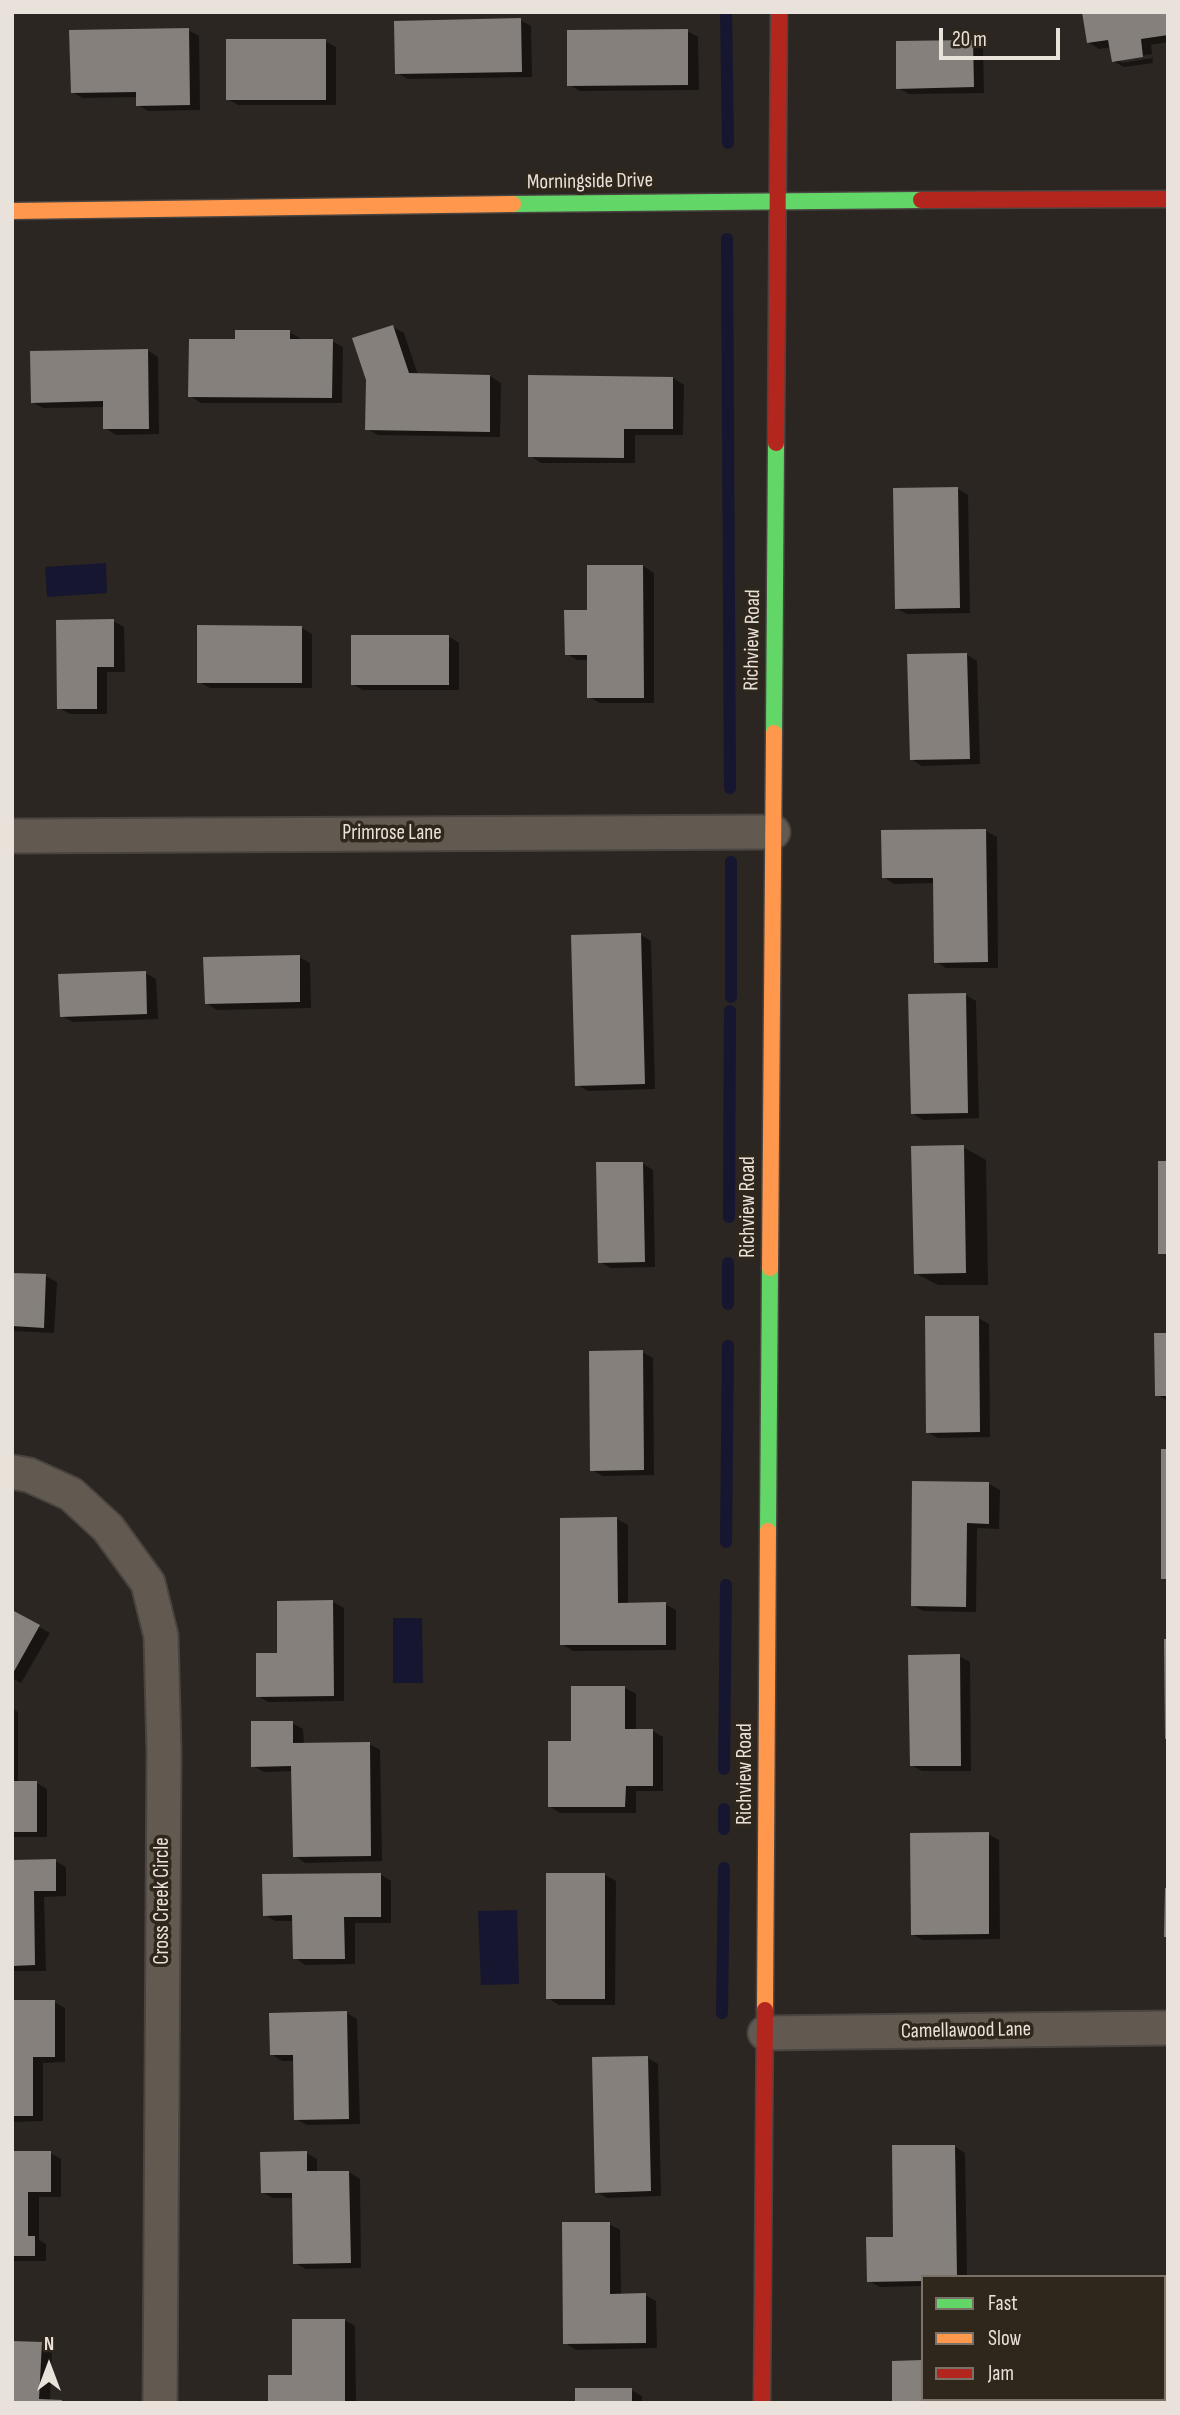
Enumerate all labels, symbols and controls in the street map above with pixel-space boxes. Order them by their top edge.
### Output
scale bar [942,14,1063,58]
text: 20 m [952,27,987,52]
street label: Morningside Drive [527,168,653,196]
street label: Richview Road [740,589,766,691]
street label: Primrose Lane [342,821,442,847]
street label: Richview Road [736,1156,762,1258]
street label: Richview Road [733,1723,759,1825]
street label: Cross Creek Circle [150,1837,176,1965]
street label: Camellawood Lane [901,2017,1031,2045]
legend [921,2275,1166,2401]
text: Fast [988,2291,1018,2316]
text: Slow [988,2326,1021,2351]
north arrow [14,2331,84,2401]
text: N [44,2333,54,2356]
text: Jam [988,2361,1014,2386]

